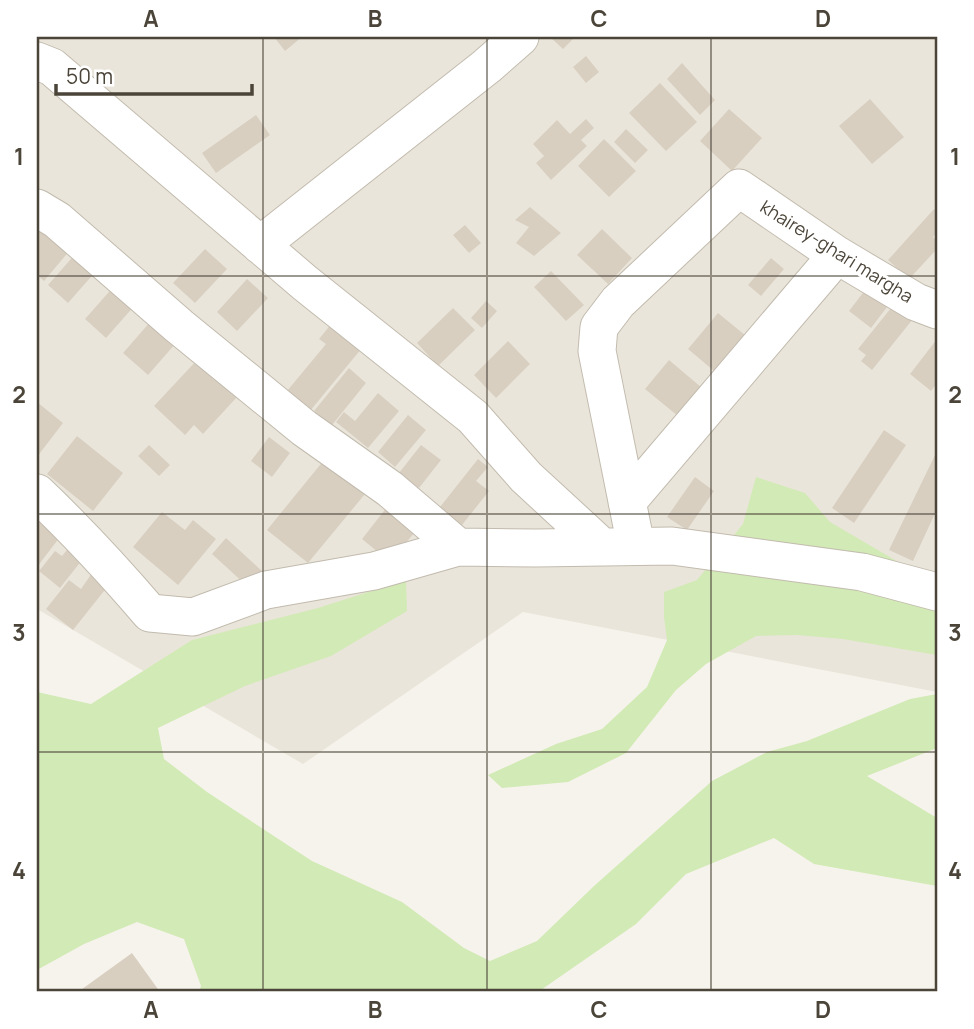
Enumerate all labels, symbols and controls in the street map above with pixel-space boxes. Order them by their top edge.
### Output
text: A [143,2,159,34]
text: B [368,2,382,34]
text: C [591,2,608,34]
text: D [815,2,831,34]
scale bar [56,52,252,96]
text: 50 m [66,62,113,90]
text: 1 [14,140,24,172]
text: 1 [950,140,960,172]
street label: khairey-ghari margha [756,194,918,308]
text: 2 [12,378,26,410]
text: 2 [948,378,962,410]
text: 3 [12,616,26,648]
text: 3 [948,616,962,648]
text: 4 [12,854,26,886]
text: 4 [948,854,962,886]
text: A [143,993,159,1025]
text: B [368,993,382,1025]
text: C [591,993,608,1025]
text: D [815,993,831,1025]

